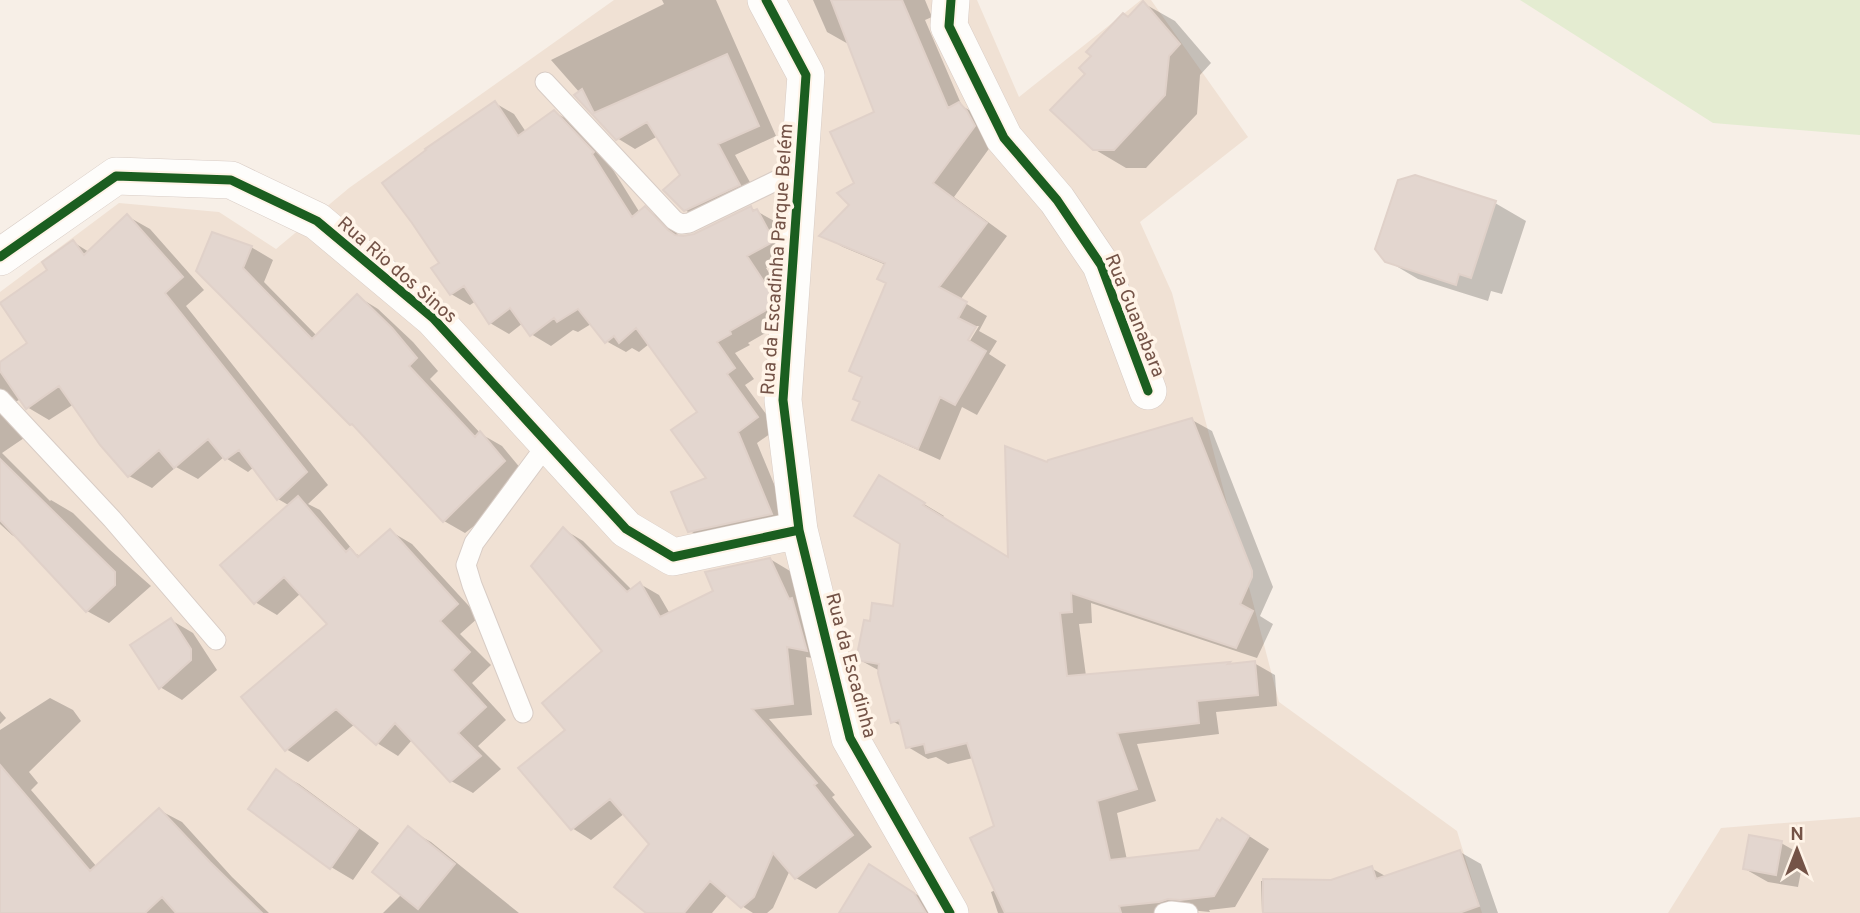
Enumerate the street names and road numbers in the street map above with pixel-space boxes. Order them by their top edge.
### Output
street label: Rua da Escadinha Parque Belém [757,122,799,396]
street label: Rua Rio dos Sinos [332,212,462,329]
street label: Rua Guanabara [1099,251,1170,381]
street label: Rua da Escadinha [819,590,881,741]

